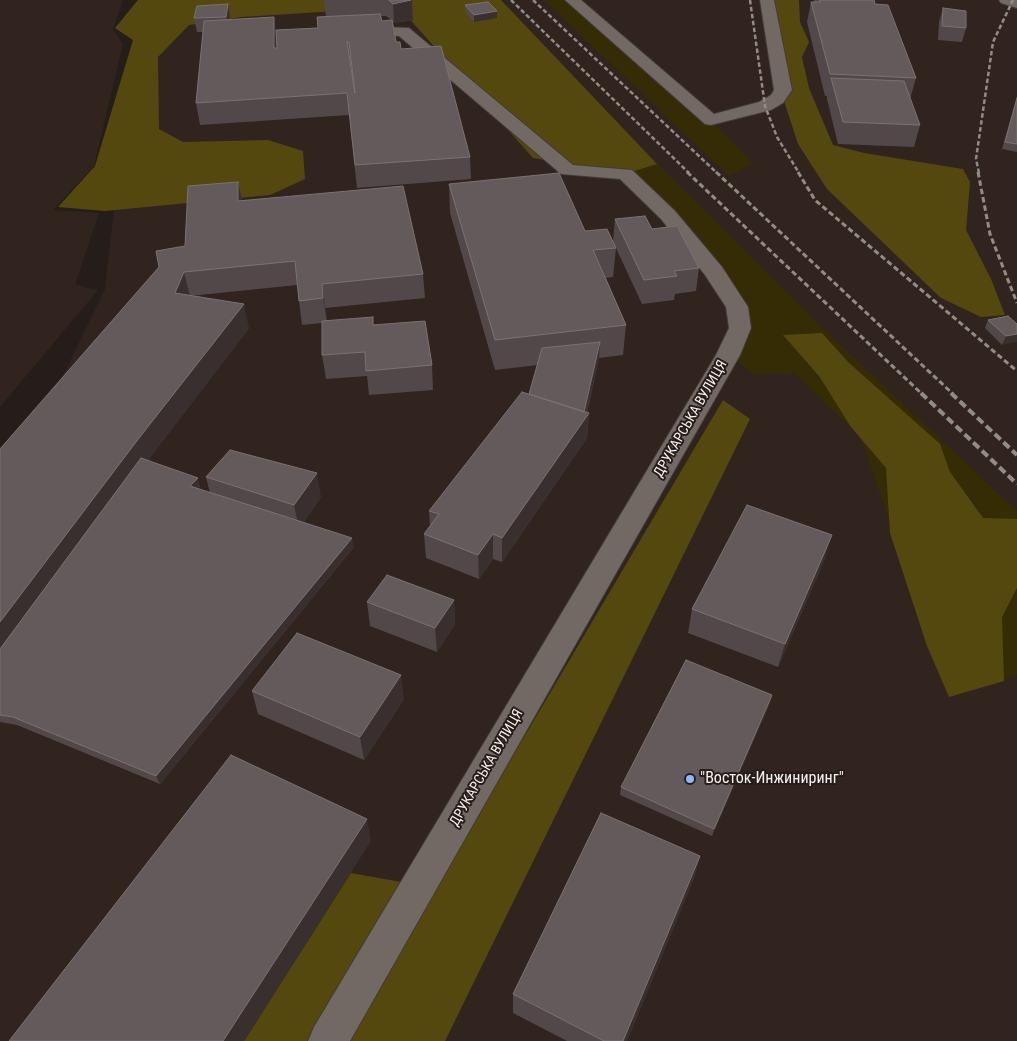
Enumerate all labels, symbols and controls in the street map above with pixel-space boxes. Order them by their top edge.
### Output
street label: ДРУКАРСЬКА ВУЛИЦЯ [651,358,731,480]
street label: ДРУКАРСЬКА ВУЛИЦЯ [447,707,527,829]
place label: "Восток-Инжиниринг" [700,769,844,789]
marker: "Восток-Инжиниринг" [684,773,696,785]

